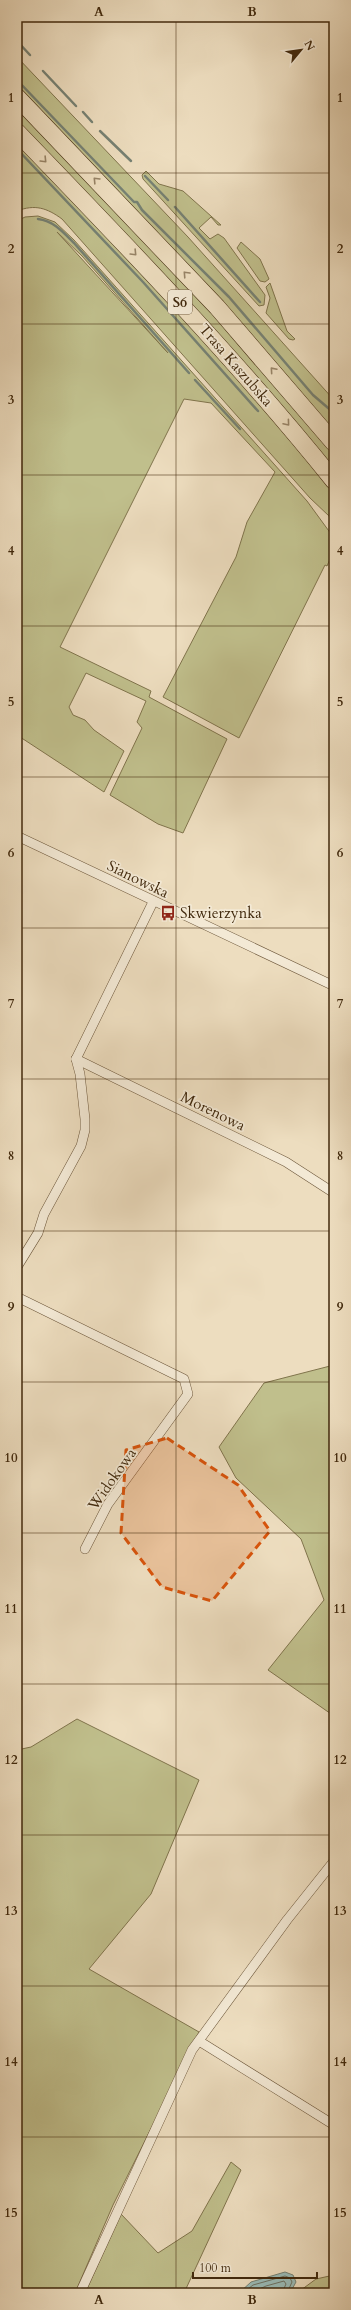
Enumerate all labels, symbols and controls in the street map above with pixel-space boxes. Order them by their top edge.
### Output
text: A [94,3,104,21]
text: B [247,3,257,21]
north arrow [281,30,321,70]
text: N [300,38,318,54]
text: 1 [8,89,14,107]
text: 1 [337,89,343,107]
one-way arrow [39,155,47,163]
one-way arrow [93,177,101,185]
text: 2 [8,240,15,258]
text: 2 [337,240,344,258]
one-way arrow [129,248,137,256]
one-way arrow [183,271,191,279]
road number: S6 [168,290,192,314]
street label: Trasa Kaszubska [194,319,278,411]
one-way arrow [271,368,278,375]
text: 3 [8,391,15,409]
text: 3 [337,391,344,409]
one-way arrow [282,418,289,425]
text: 4 [8,542,15,560]
text: 4 [337,542,344,560]
text: 5 [8,693,14,711]
text: 5 [337,693,343,711]
text: 6 [8,844,15,862]
text: 6 [337,844,344,862]
street label: Sianowska [104,855,173,903]
place label: Skwierzynka [180,903,262,923]
bus stop icon: Skwierzynka [159,904,177,922]
text: 7 [8,995,15,1013]
text: 7 [337,995,344,1013]
street label: Morenowa [177,1087,249,1135]
text: 8 [8,1147,14,1165]
text: 8 [337,1147,343,1165]
text: 9 [8,1298,15,1316]
text: 9 [337,1298,344,1316]
street label: Widokowa [83,1444,141,1515]
text: 10 [4,1449,18,1467]
text: 10 [333,1449,347,1467]
text: 11 [4,1600,18,1618]
text: 11 [333,1600,347,1618]
text: 12 [4,1751,18,1769]
text: 12 [333,1751,347,1769]
text: 13 [4,1902,18,1920]
text: 13 [333,1902,347,1920]
text: 14 [4,2053,18,2071]
text: 14 [333,2053,347,2071]
text: 15 [4,2204,18,2222]
text: 15 [333,2204,347,2222]
scale bar [193,2254,317,2280]
text: 100 m [199,2260,232,2276]
text: A [94,2291,104,2309]
text: B [247,2291,257,2309]

